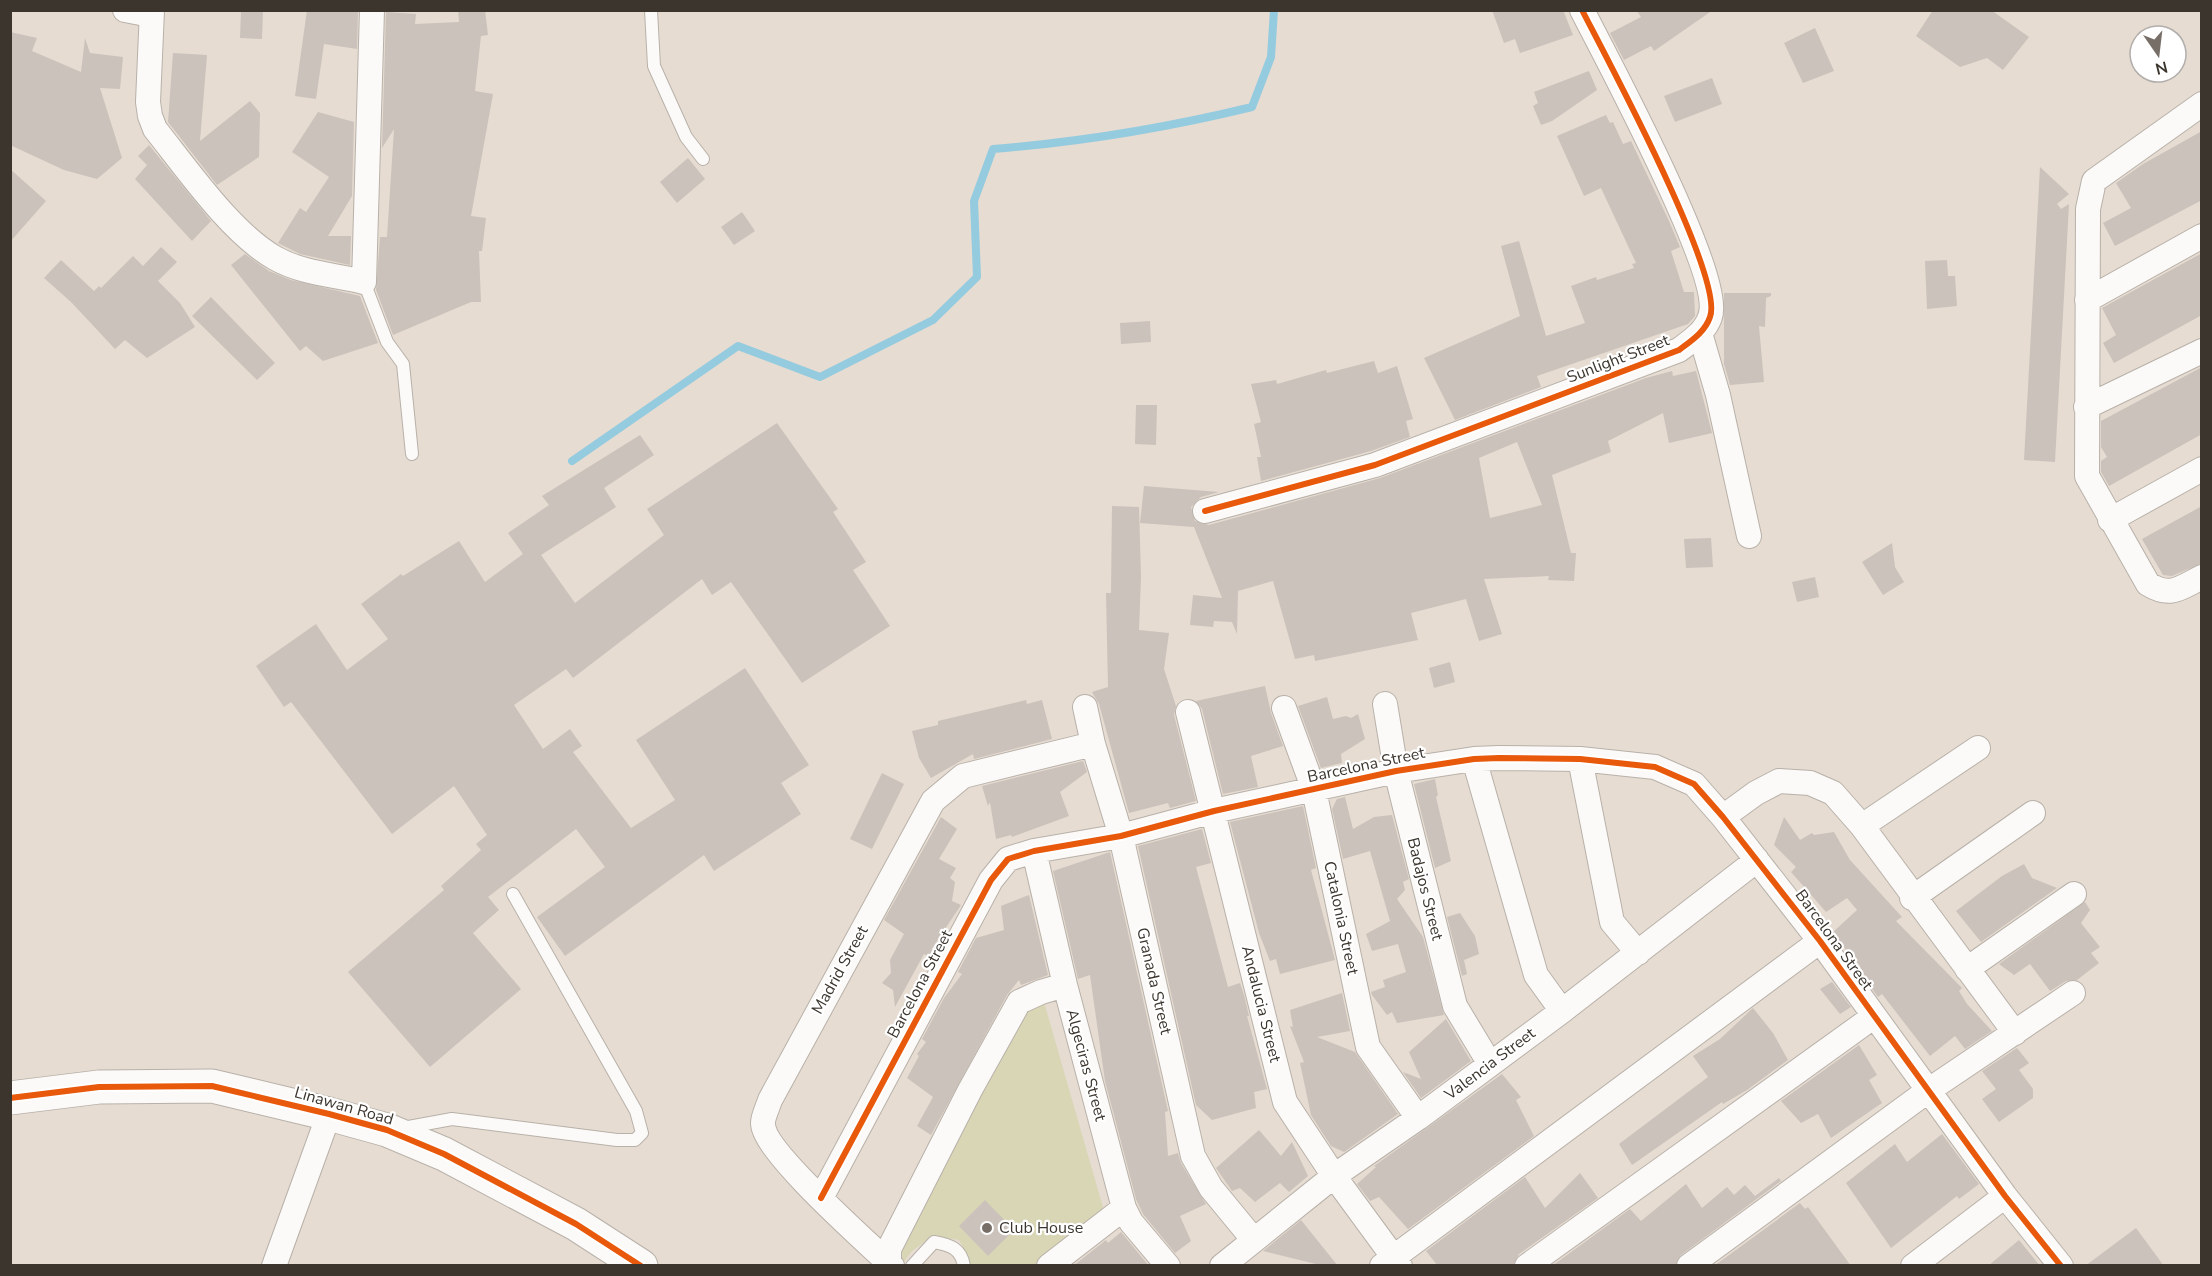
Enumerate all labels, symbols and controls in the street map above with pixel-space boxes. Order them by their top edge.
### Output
north arrow [2128,24,2188,84]
text: N [2153,55,2170,80]
street label: Sunlight Street [1564,329,1673,389]
street label: Barcelona Street [1305,742,1427,788]
street label: Badajos Street [1402,835,1448,943]
street label: Catalonia Street [1318,859,1364,977]
street label: Barcelona Street [1790,885,1878,995]
street label: Madrid Street [807,921,874,1018]
street label: Granada Street [1131,925,1177,1037]
street label: Barcelona Street [882,926,958,1042]
street label: Andalucia Street [1236,943,1286,1065]
street label: Algeciras Street [1061,1007,1112,1124]
street label: Valencia Street [1439,1022,1540,1106]
street label: Linawan Road [292,1081,396,1131]
place label: Club House [999,1217,1083,1239]
marker: Club House [980,1221,994,1235]

